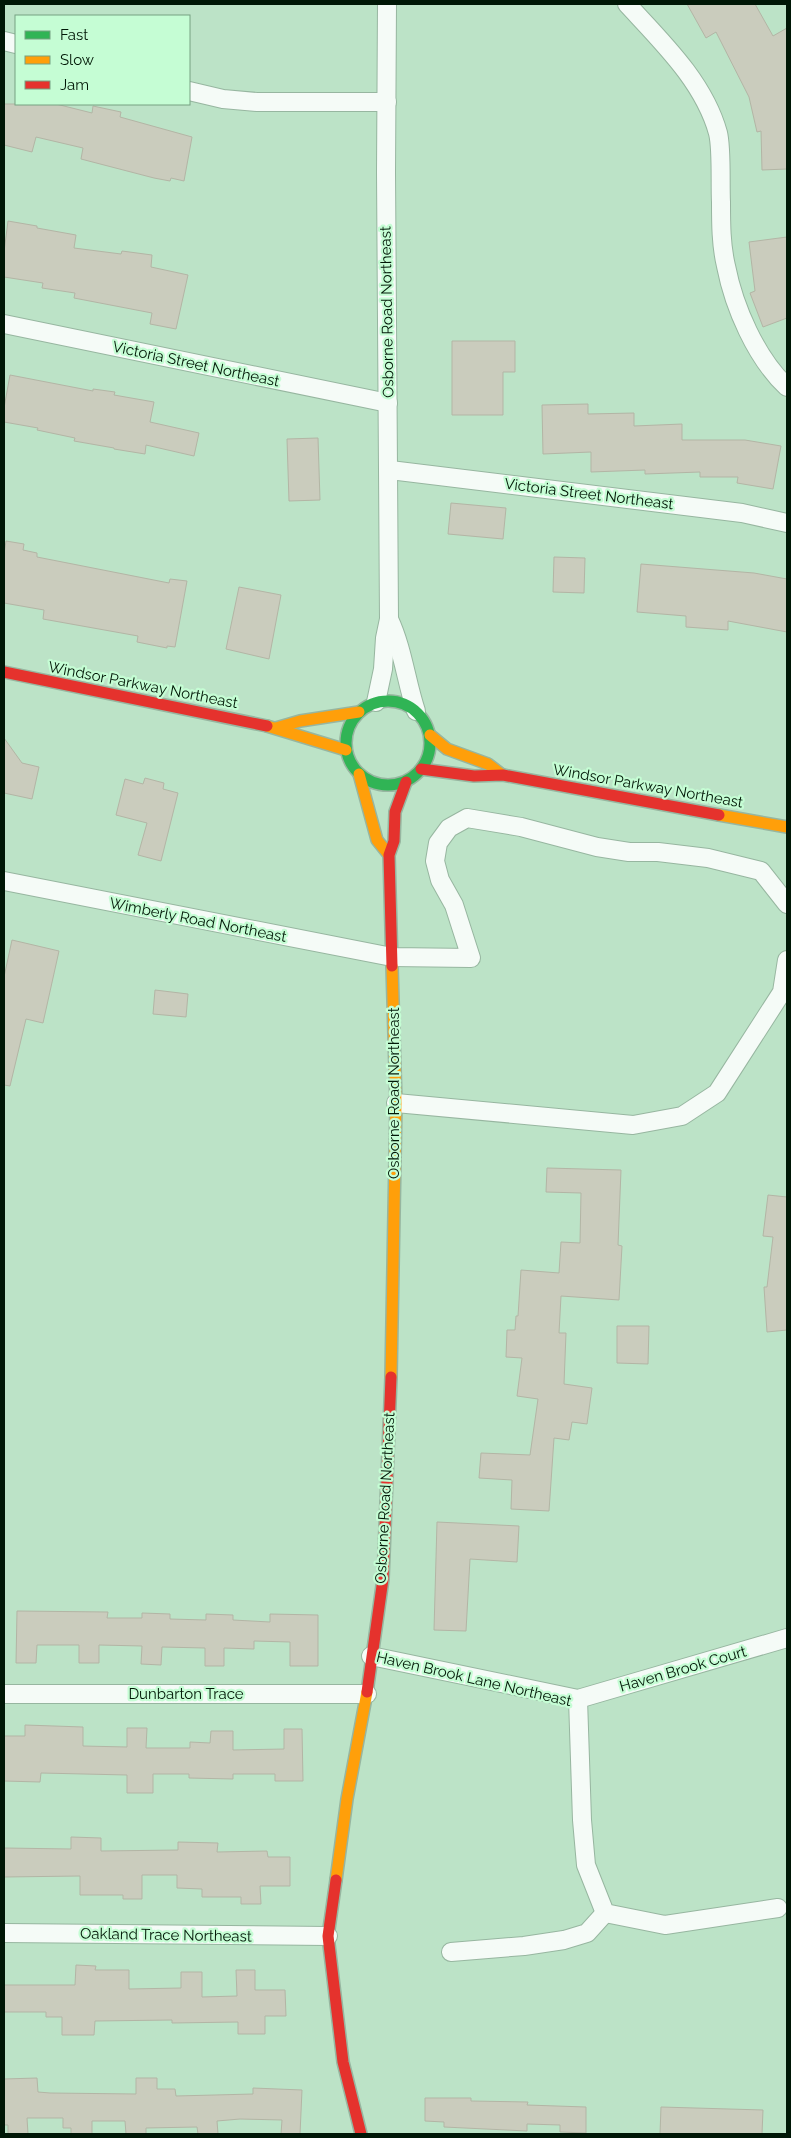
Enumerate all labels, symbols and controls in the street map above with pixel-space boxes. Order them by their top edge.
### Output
legend [15,15,190,105]
text: Fast [60,26,88,44]
text: Slow [60,51,94,69]
text: Jam [60,76,89,94]
street label: Osborne Road Northeast [377,226,397,398]
street label: Victoria Street Northeast [111,338,281,390]
street label: Victoria Street Northeast [503,475,675,513]
street label: Windsor Parkway Northeast [47,658,239,712]
street label: Windsor Parkway Northeast [552,760,744,812]
street label: Wimberly Road Northeast [108,894,288,946]
street label: Osborne Road Northeast [385,1007,403,1179]
street label: Osborne Road Northeast [372,1412,398,1584]
street label: Haven Brook Court [618,1642,748,1696]
street label: Haven Brook Lane Northeast [375,1648,573,1710]
street label: Dunbarton Trace [128,1685,244,1703]
street label: Oakland Trace Northeast [80,1925,252,1945]

